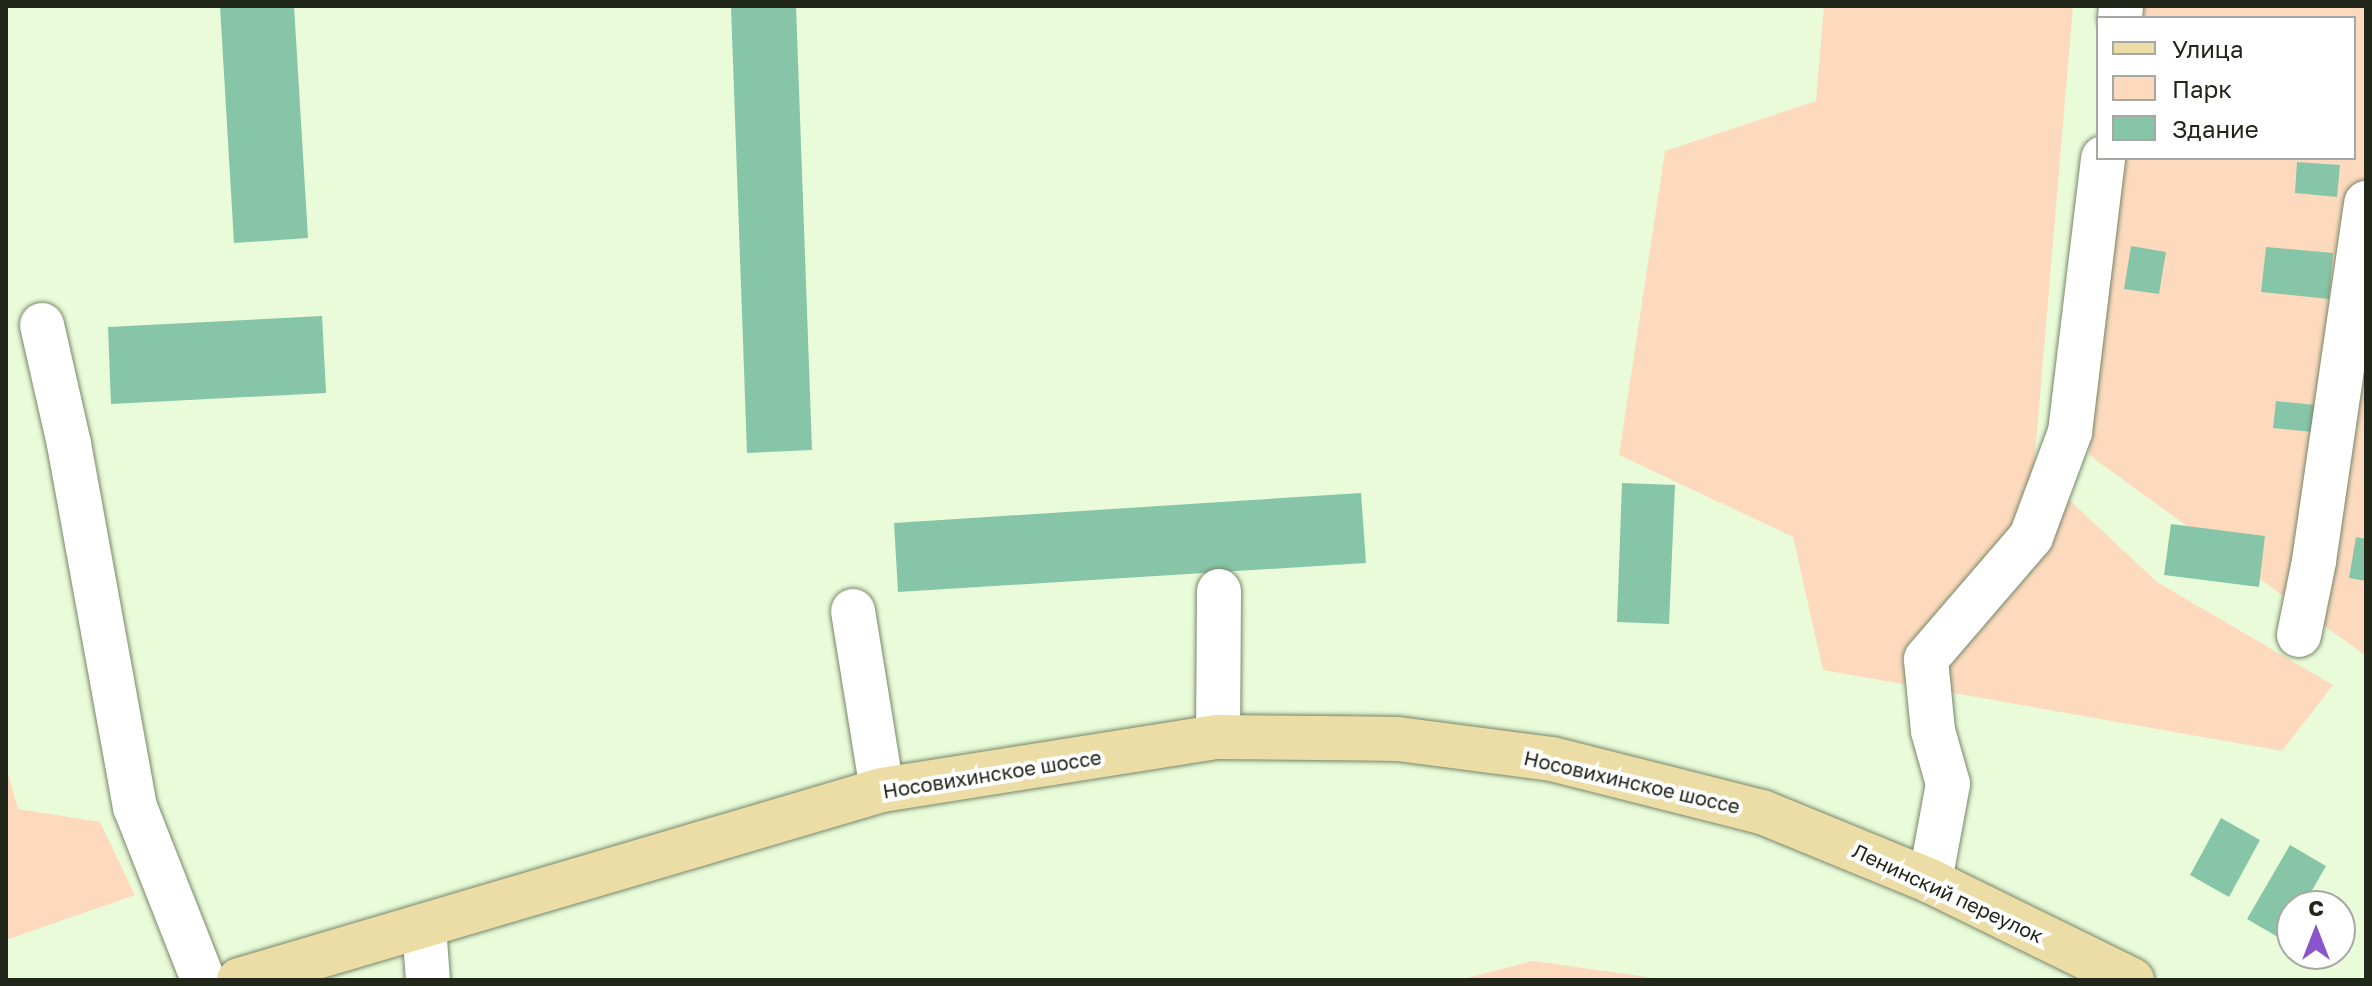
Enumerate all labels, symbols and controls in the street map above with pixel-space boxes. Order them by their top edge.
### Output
legend [2096,16,2356,160]
text: Улица [2172,34,2244,63]
text: Парк [2172,74,2232,103]
text: Здание [2172,114,2259,143]
street label: Носовихинское шоссе [881,745,1103,803]
street label: Носовихинское шоссе [1522,745,1742,819]
street label: Ленинский переулок [1849,838,2047,948]
north arrow [2276,890,2356,970]
text: С [2308,894,2324,921]

